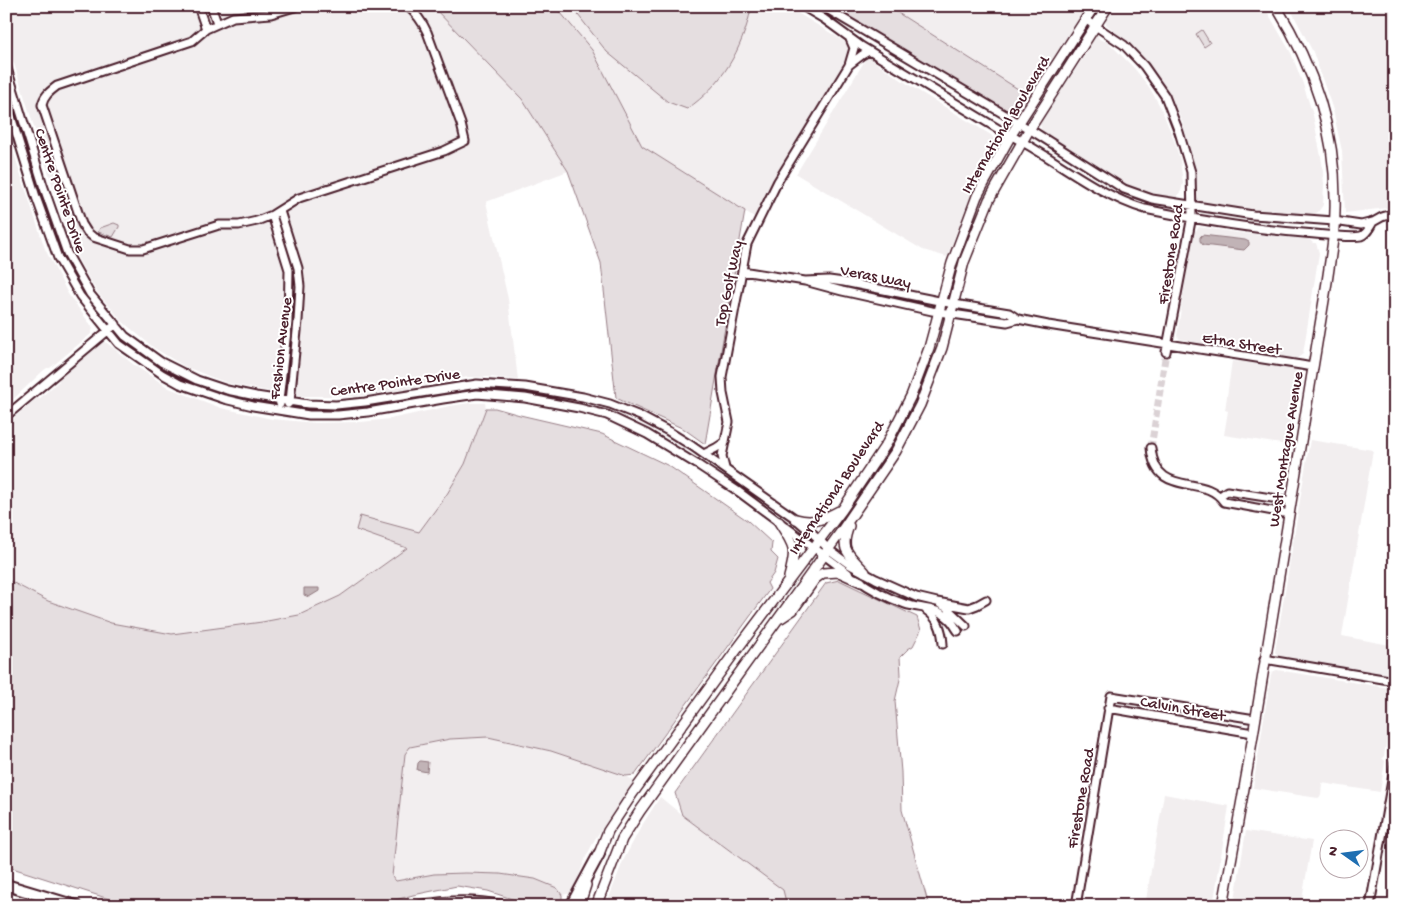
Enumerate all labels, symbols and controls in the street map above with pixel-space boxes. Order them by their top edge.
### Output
street label: International Boulevard [958,52,1056,198]
street label: Centre Pointe Drive [28,126,89,257]
street label: Firestone Road [1155,202,1190,307]
street label: Top Golf Way [712,239,749,329]
street label: Veras Way [837,262,912,295]
street label: Fashion Avenue [267,295,298,402]
street label: Etna Street [1201,330,1284,361]
street label: Centre Pointe Drive [330,366,462,403]
street label: West Montague Avenue [1266,370,1309,529]
street label: International Boulevard [786,417,891,559]
street label: Calvin Street [1139,694,1228,727]
street label: Firestone Road [1064,746,1101,851]
north arrow [1318,830,1368,880]
text: N [1324,845,1343,858]

